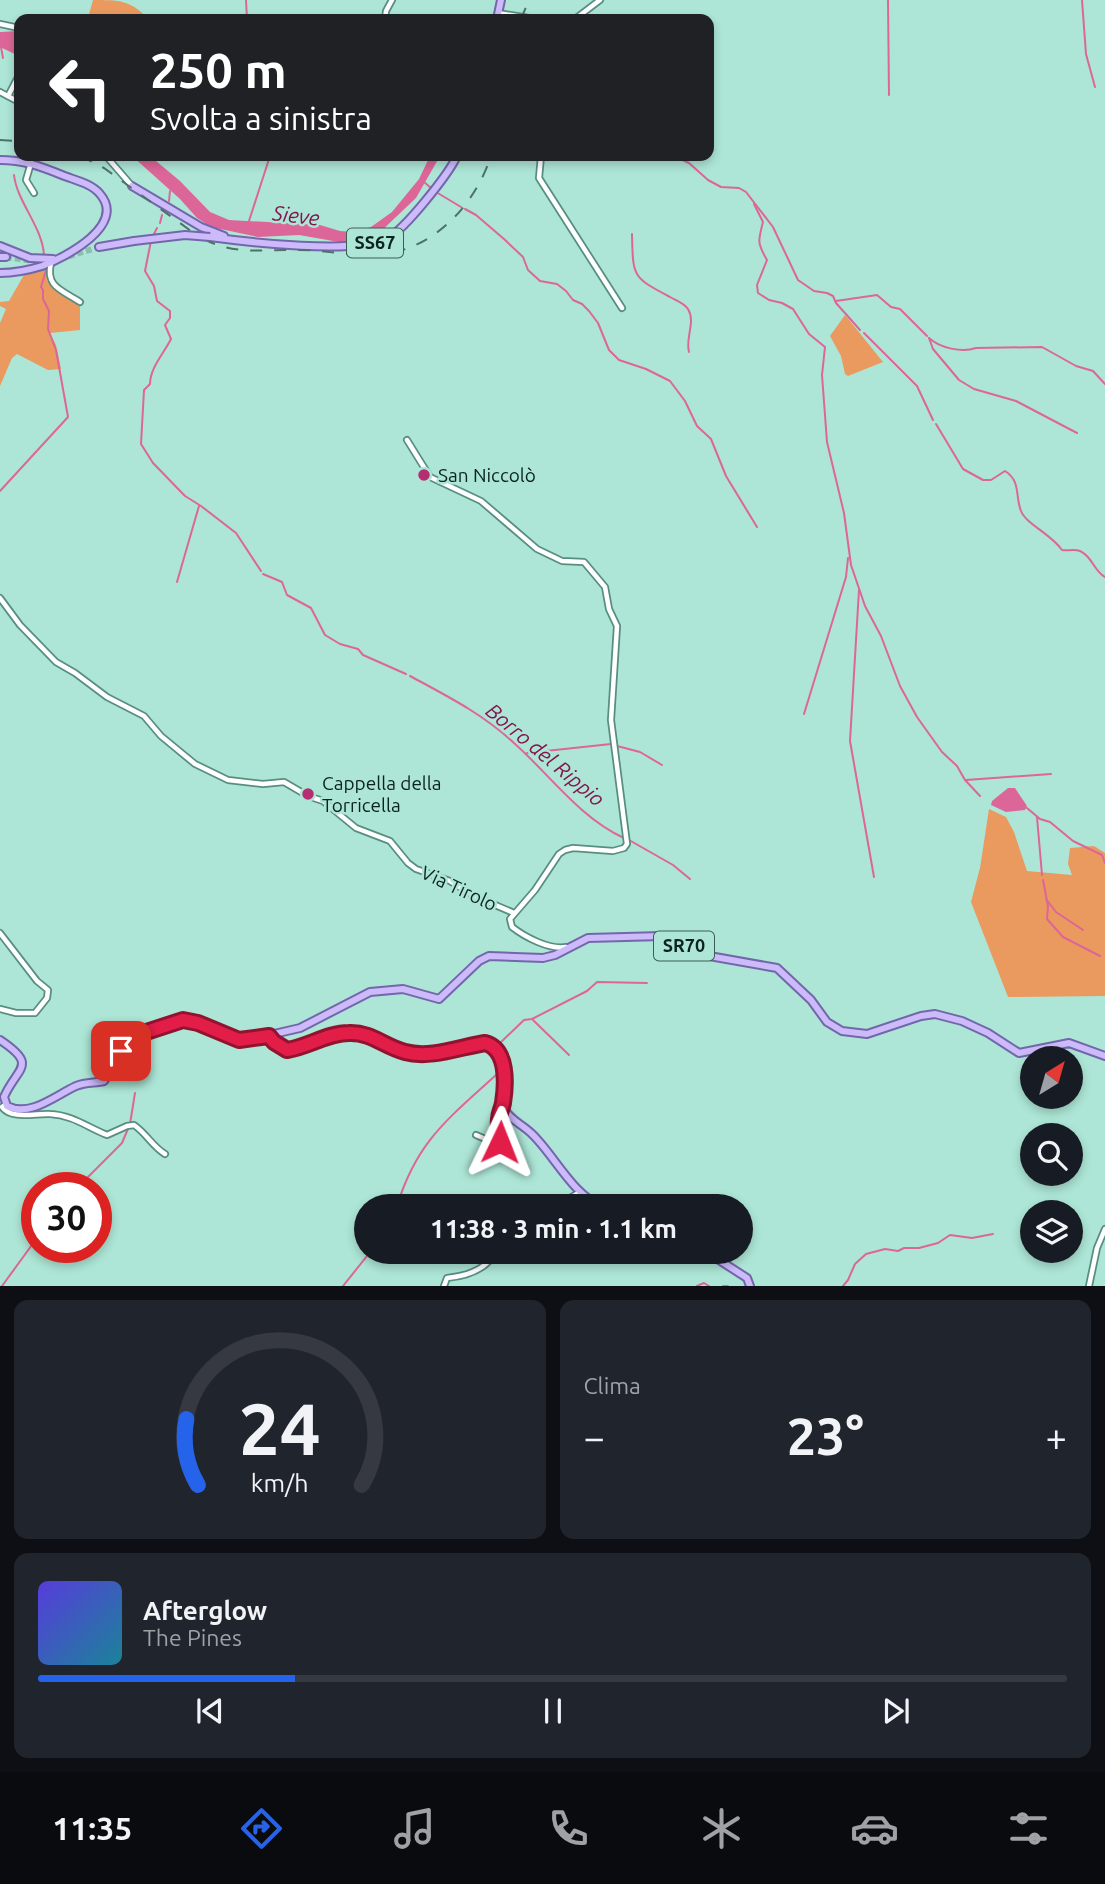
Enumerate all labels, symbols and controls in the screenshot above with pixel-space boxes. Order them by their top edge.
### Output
icon: left [35,42,126,133]
text: 250 m [150,42,287,97]
text: Svolta a sinistra [150,100,372,136]
water label: Sieve [270,200,321,230]
road number: SS67 [347,229,403,258]
place label: San Niccolò [438,464,536,486]
marker: San Niccolò [416,467,432,483]
water label: Borro del Rippio [482,698,610,811]
place label: Cappella della Torricella [322,772,442,816]
marker: Cappella della Torricella [300,786,316,802]
street label: Via Tirolo [417,861,501,915]
road number: SR70 [654,931,714,960]
pin [91,1021,151,1081]
icon: arrive [102,1032,140,1070]
north arrow [1020,1046,1083,1110]
map controls [1020,1046,1083,1263]
position arrow [463,1105,537,1179]
button: search [1020,1123,1083,1186]
speed limit sign: 30 [21,1172,112,1263]
button: layers [1020,1200,1083,1263]
text: 11:38 · 3 min · 1.1 km [430,1214,677,1243]
text: Clima [584,1373,641,1398]
text: 24 [239,1388,321,1470]
text: 23° [787,1407,864,1465]
text: − [584,1416,605,1458]
text: + [1046,1416,1067,1458]
text: km/h [251,1469,309,1497]
text: Afterglow [143,1596,267,1625]
text: The Pines [143,1625,242,1650]
icon: previous [191,1692,229,1730]
icon: pause [534,1692,572,1730]
icon: next [877,1692,915,1730]
icon: directions [237,1804,286,1853]
icon: music [390,1804,439,1853]
icon: phone [544,1804,593,1853]
icon: climate [697,1804,746,1853]
icon: car [850,1804,899,1853]
icon: filters [1004,1804,1053,1853]
text: 11:35 [52,1810,132,1846]

